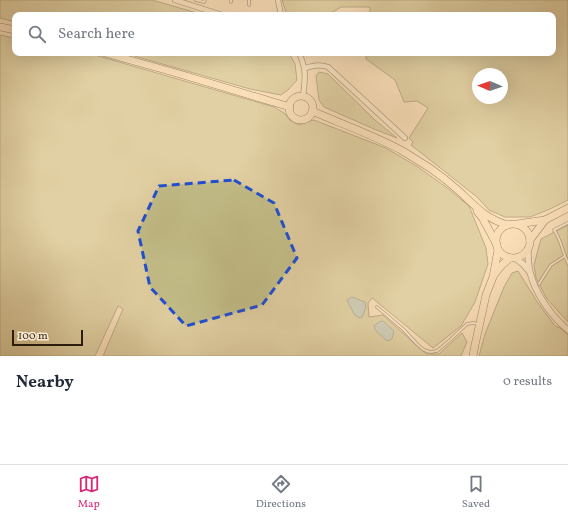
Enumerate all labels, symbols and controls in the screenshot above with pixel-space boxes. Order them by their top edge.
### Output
search box [12,12,556,56]
icon: search [26,23,48,45]
text: Search here [58,24,135,45]
north arrow [472,68,508,104]
scale bar [12,328,83,347]
text: 100 m [18,329,48,344]
text: Nearby [16,371,74,394]
text: 0 results [503,373,552,391]
tab: Map [78,473,100,512]
tab: Directions [256,473,306,512]
tab: Saved [462,473,490,512]

